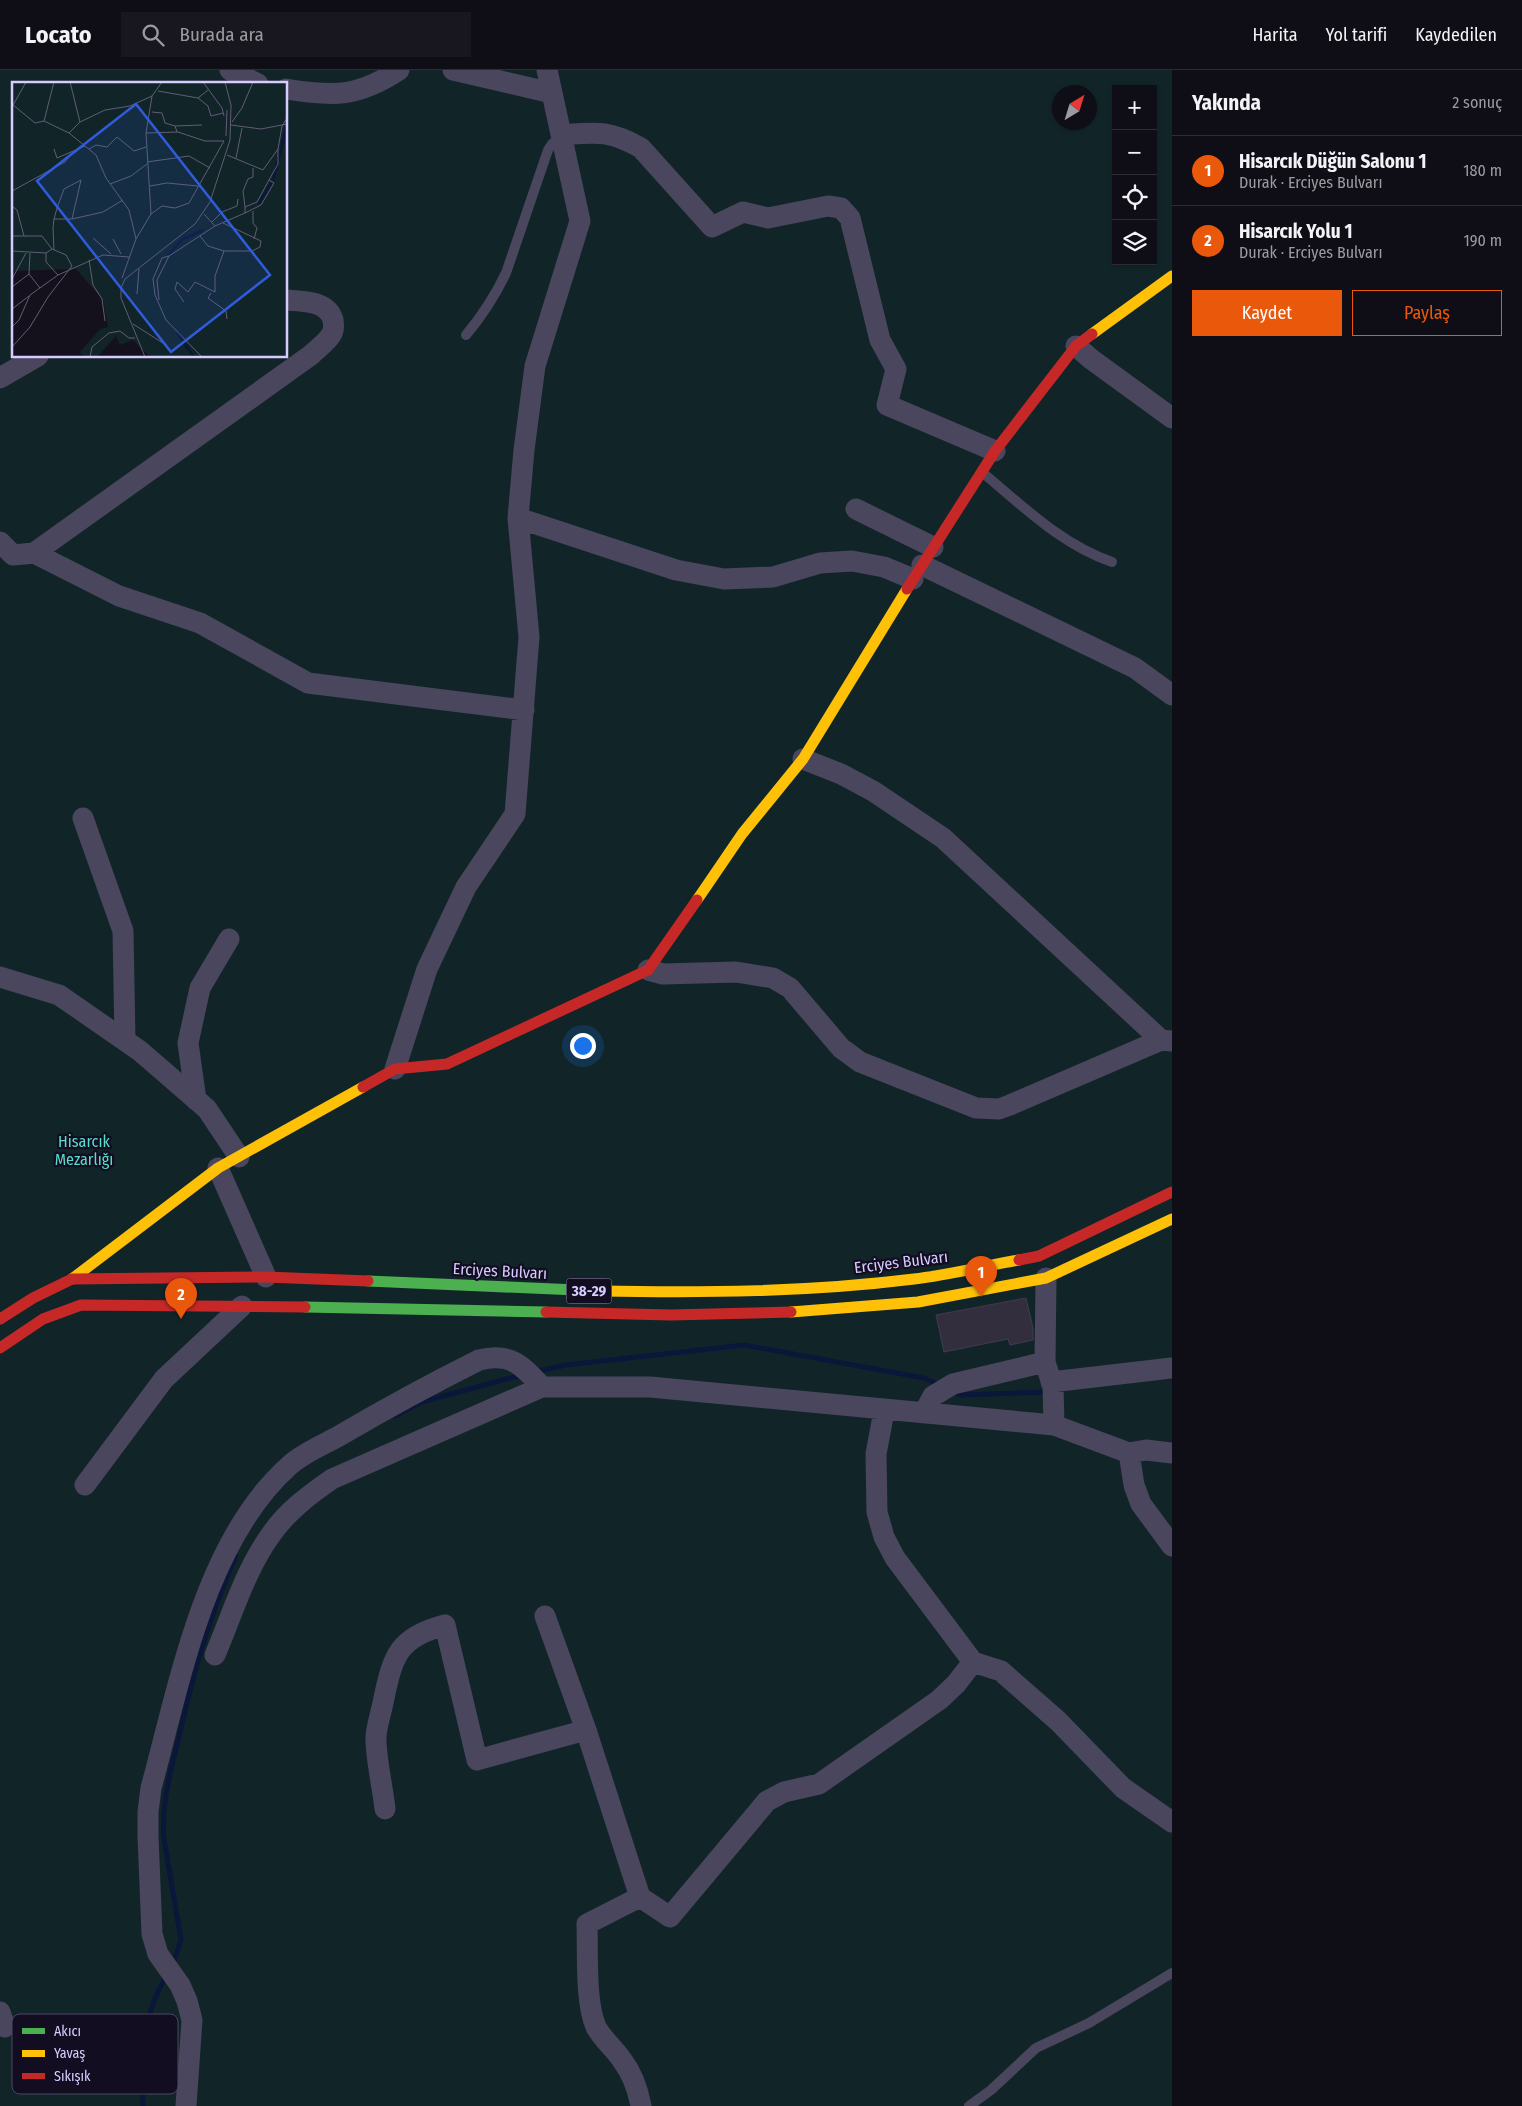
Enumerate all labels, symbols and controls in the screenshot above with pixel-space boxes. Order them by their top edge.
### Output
search box [121,12,471,57]
text: Locato [25,21,91,49]
icon: search [139,21,167,49]
text: Burada ara [179,23,264,46]
text: Harita [1252,24,1298,46]
text: Yol tarifi [1326,24,1387,46]
text: Kaydedilen [1415,24,1497,46]
inset map [12,82,288,358]
north arrow [1052,85,1097,130]
map controls [1112,85,1157,265]
button: + [1112,85,1157,130]
text: Yakında [1192,90,1261,116]
text: 2 sonuç [1452,93,1502,112]
button: − [1112,130,1157,175]
text: Hisarcık Düğün Salonu 1 [1239,150,1427,173]
text: 1 [1205,161,1211,180]
text: 180 m [1463,161,1502,180]
text: Durak · Erciyes Bulvarı [1239,173,1382,192]
button: locate [1112,175,1157,220]
button: layers [1112,220,1157,265]
text: Hisarcık Yolu 1 [1239,220,1353,243]
text: 2 [1204,231,1212,250]
text: 190 m [1464,231,1502,250]
text: Durak · Erciyes Bulvarı [1239,243,1382,262]
button: Kaydet [1192,290,1342,336]
button: Paylaş [1352,290,1502,336]
your location [570,1033,596,1059]
park label: Hisarcık Mezarlığı [55,1132,113,1169]
street label: Erciyes Bulvarı [853,1247,949,1277]
pin: 1 [965,1256,997,1297]
street label: Erciyes Bulvarı [452,1259,548,1283]
pin: 2 [165,1278,197,1319]
road number: 38-29 [566,1278,612,1304]
legend [12,2014,178,2094]
text: Akıcı [54,2023,81,2040]
text: Yavaş [54,2045,85,2062]
text: Sıkışık [54,2068,91,2085]

